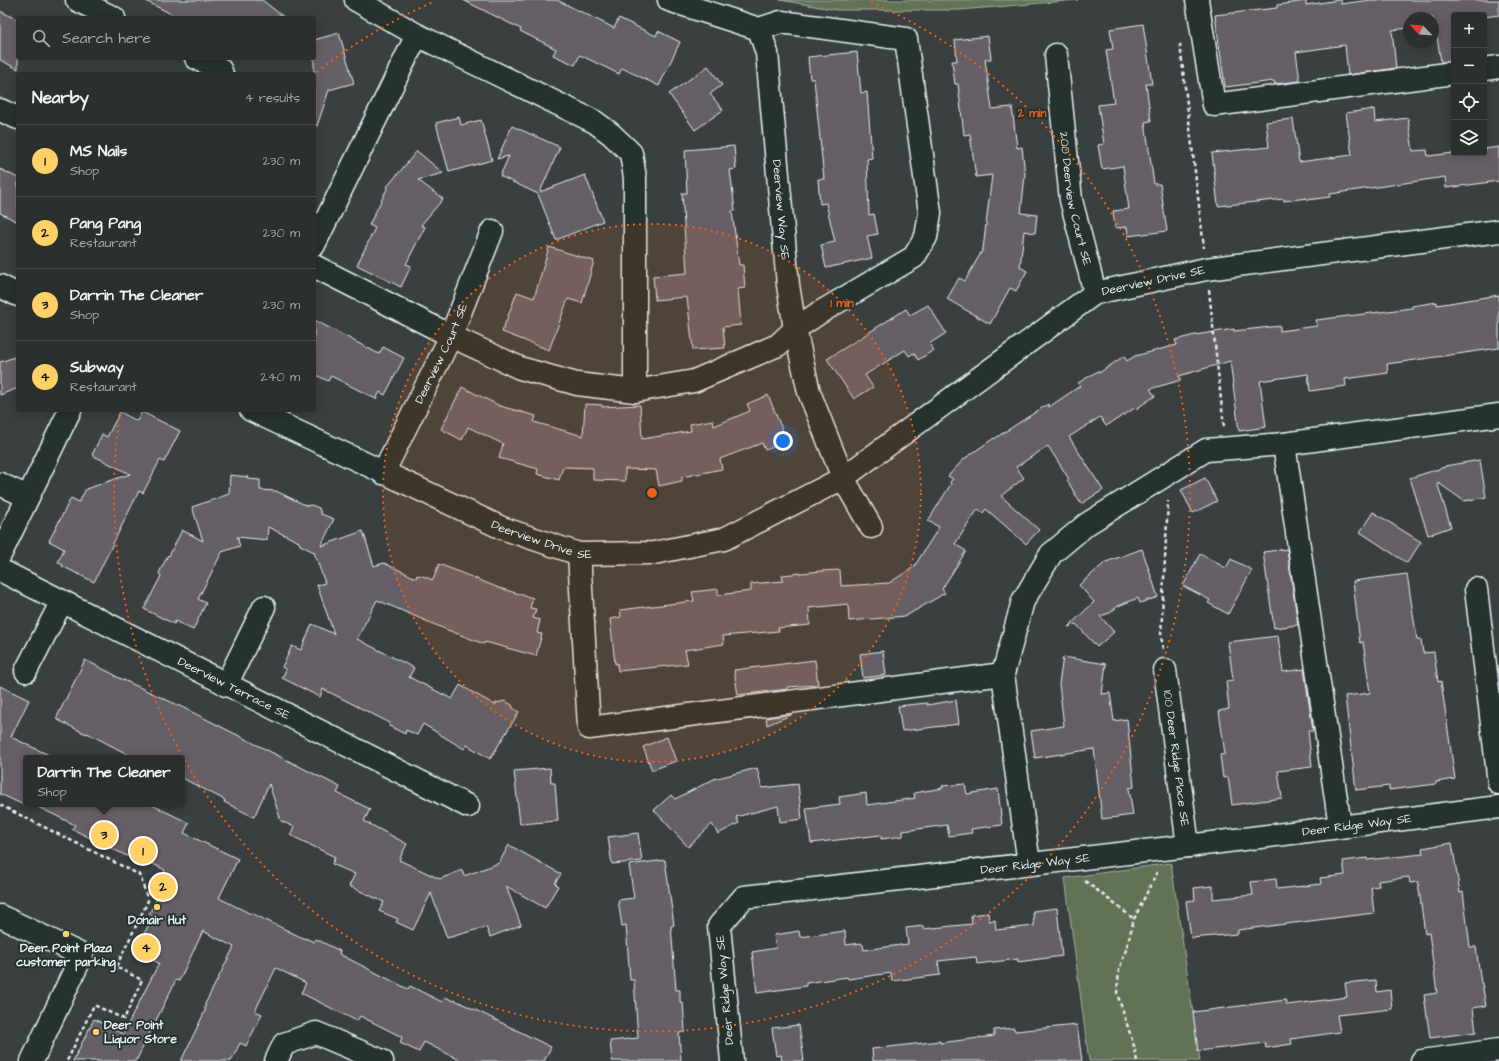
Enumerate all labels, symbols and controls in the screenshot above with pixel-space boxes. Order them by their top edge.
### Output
north arrow [1403,12,1439,48]
map controls [1451,12,1487,156]
button: + [1451,12,1487,48]
search box [16,16,316,60]
icon: search [30,27,52,49]
text: Search here [62,28,151,49]
button: − [1451,48,1487,84]
button: locate [1451,84,1487,120]
text: Nearby [32,86,89,110]
text: 4 results [245,89,300,107]
text: 2 min [1017,105,1046,122]
button: layers [1451,120,1487,156]
street label: 200 Deerview Court SE [1055,131,1096,267]
text: MS Nails [70,141,127,162]
text: 1 [44,152,46,170]
text: 230 m [262,152,300,170]
street label: Deerview Way SE [768,159,794,260]
text: Shop [70,162,99,180]
text: Pang Pang [70,213,141,234]
text: 2 [41,224,49,242]
text: 230 m [262,224,300,242]
text: Restaurant [70,234,137,252]
street label: Deerview Drive SE [1100,261,1206,300]
text: Darrin The Cleaner [70,285,203,306]
text: 1 min [830,295,854,312]
text: 3 [42,296,48,314]
text: 230 m [262,296,300,314]
street label: Deerview Court SE [410,301,471,406]
text: Shop [70,306,99,324]
text: Subway [70,357,124,378]
text: 4 [41,368,49,386]
text: 240 m [260,368,300,386]
text: Restaurant [70,378,137,396]
your location [773,431,793,451]
centre of rings [645,486,659,500]
street label: Deerview Drive SE [489,516,592,563]
street label: Deerview Terrace SE [175,653,293,723]
street label: 100 Deer Ridge Place SE [1159,689,1194,827]
popup [23,755,185,807]
text: Darrin The Cleaner [37,762,171,783]
text: Shop [37,783,67,801]
street label: Deer Ridge Way SE [1301,810,1412,840]
pin: 3 [91,820,117,850]
pin: 1 [130,836,156,866]
street label: Deer Ridge Way SE [980,849,1091,878]
pin: 2 [150,872,176,902]
marker: Donair Hut [152,902,162,912]
place label: Donair Hut [128,912,186,929]
marker: Deer Point Plaza customer parking [61,929,71,939]
pin: 4 [133,933,159,963]
street label: Deer Ridge Way SE [712,934,739,1045]
place label: Deer Point Plaza customer parking [16,940,116,973]
place label: Deer Point Liquor Store [104,1017,177,1049]
marker: Deer Point Liquor Store [91,1027,101,1037]

